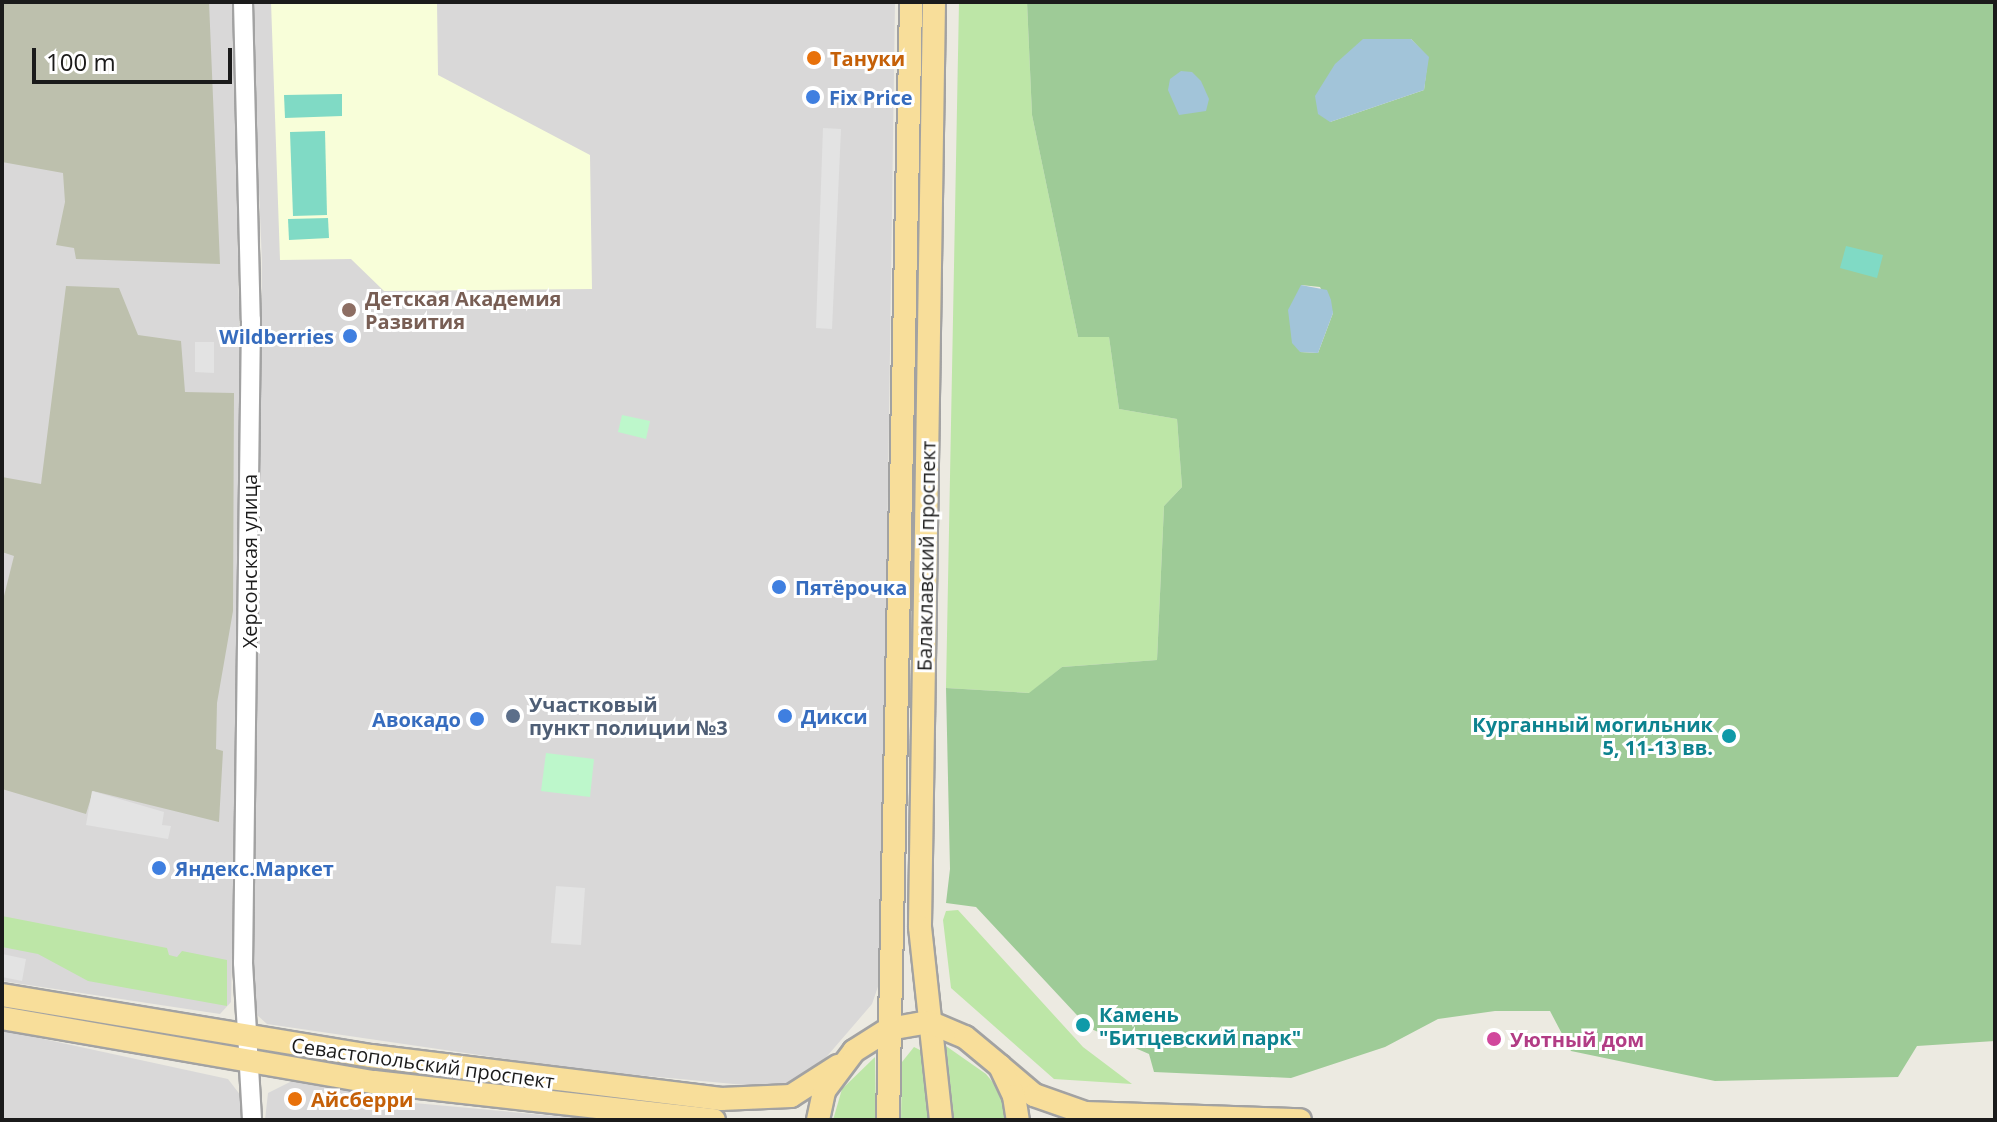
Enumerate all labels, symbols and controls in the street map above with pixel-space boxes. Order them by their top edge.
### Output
scale bar [36,32,236,82]
text: 100 m [46,45,116,78]
place label: Тануки [830,46,905,70]
marker: Тануки [805,49,823,67]
place label: Fix Price [829,85,913,109]
marker: Fix Price [804,88,822,106]
place label: Детская Академия Развития [365,286,561,333]
marker: Детская Академия Развития [340,301,358,319]
place label: Wildberries [219,324,334,348]
marker: Wildberries [341,327,359,345]
street label: Балаклавский проспект [912,441,940,671]
street label: Херсонская улица [237,474,261,648]
place label: Пятёрочка [795,575,907,599]
marker: Пятёрочка [770,578,788,596]
place label: Участковый пункт полиции №3 [529,692,728,739]
place label: Дикси [801,704,868,728]
place label: Авокадо [372,707,461,731]
marker: Участковый пункт полиции №3 [504,707,522,725]
marker: Дикси [776,707,794,725]
marker: Авокадо [468,710,486,728]
place label: Курганный могильник 5, 11-13 вв. [1472,712,1713,759]
marker: Курганный могильник 5, 11-13 вв. [1720,727,1738,745]
place label: Яндекс.Маркет [175,856,334,880]
marker: Яндекс.Маркет [150,859,168,877]
place label: Камень "Битцевский парк" [1099,1002,1301,1049]
marker: Камень "Битцевский парк" [1074,1016,1092,1034]
place label: Уютный дом [1510,1027,1644,1051]
marker: Уютный дом [1485,1030,1503,1048]
street label: Севастопольский проспект [290,1033,556,1093]
place label: Айсберри [311,1087,413,1111]
marker: Айсберри [286,1090,304,1108]

